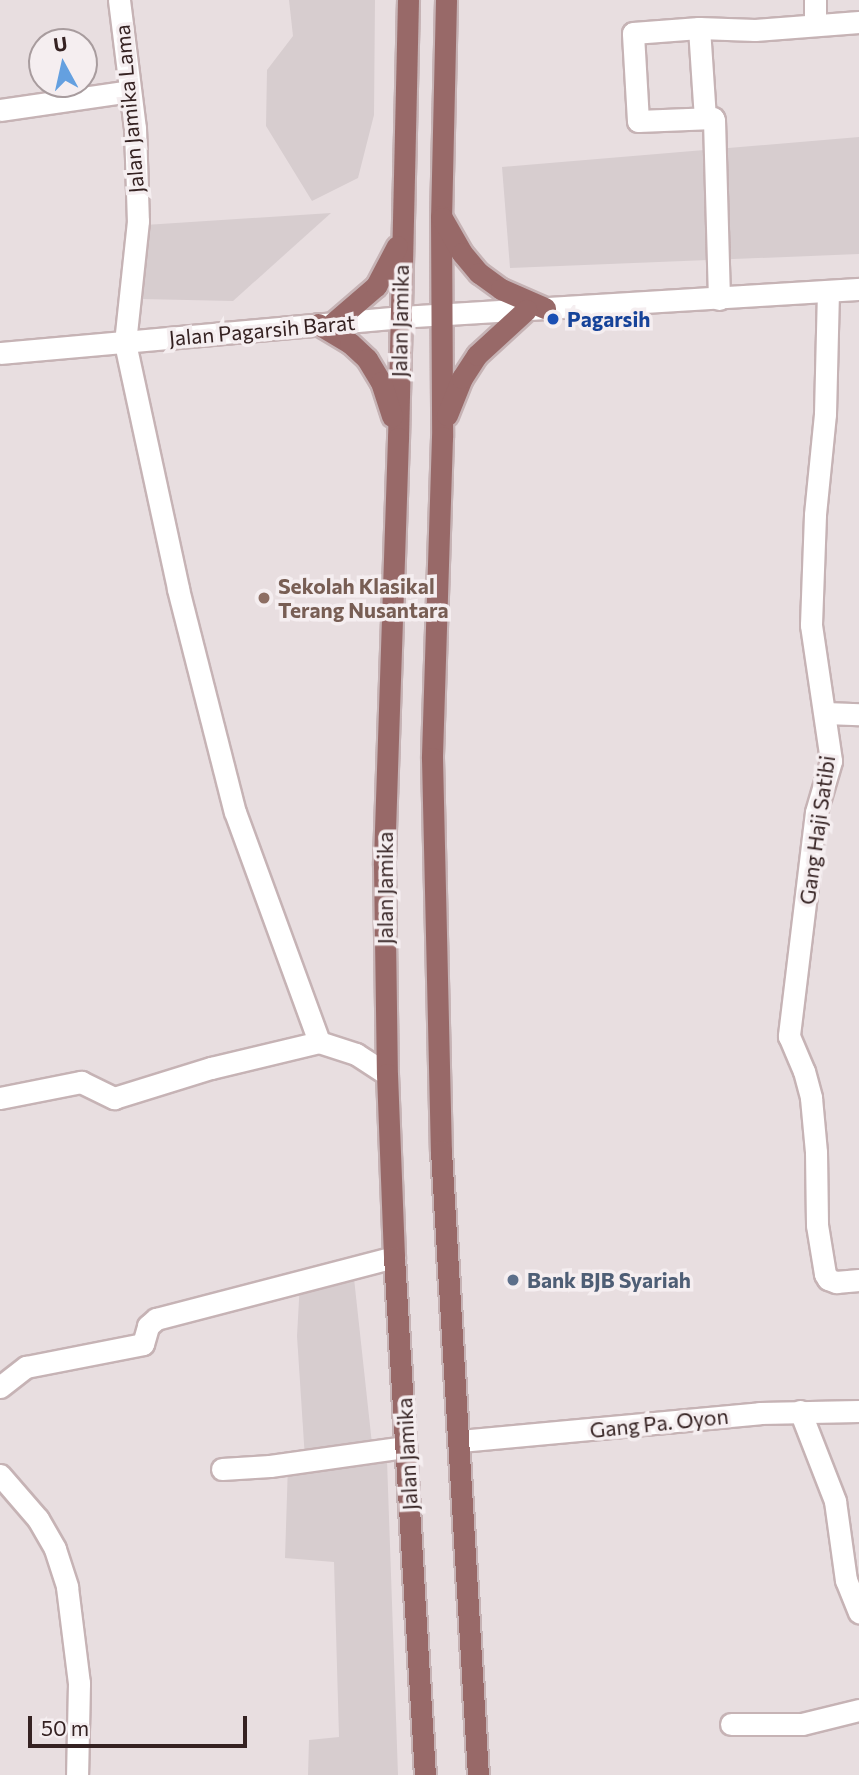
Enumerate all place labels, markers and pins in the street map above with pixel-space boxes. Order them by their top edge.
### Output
place label: Pagarsih [567,306,650,332]
marker: Pagarsih [545,311,561,327]
place label: Sekolah Klasikal Terang Nusantara [278,573,448,623]
marker: Sekolah Klasikal Terang Nusantara [256,590,272,606]
place label: Bank BJB Syariah [527,1267,691,1293]
marker: Bank BJB Syariah [505,1272,521,1288]

